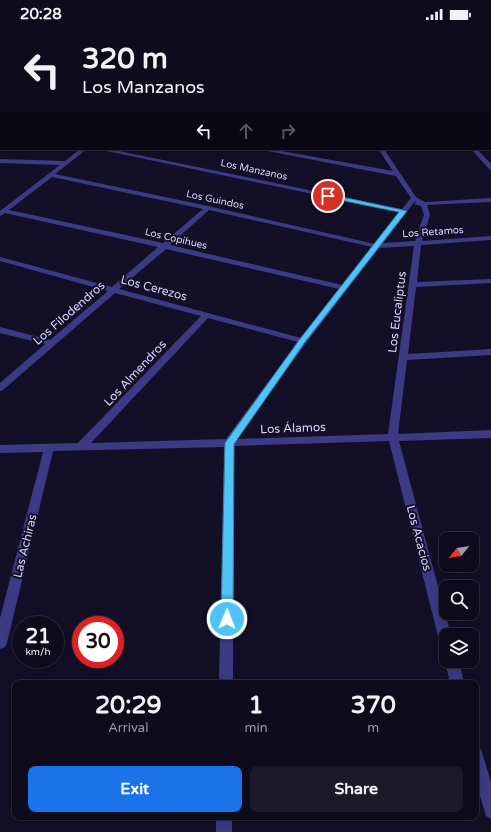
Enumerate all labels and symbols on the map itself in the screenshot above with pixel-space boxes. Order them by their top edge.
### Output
street label: Los Manzanos [219,157,289,183]
pin [311,179,345,213]
street label: Los Guindos [185,188,245,212]
street label: Los Retamos [402,224,464,240]
street label: Los Copihues [144,226,208,252]
street label: Los Eucaliptus [385,270,409,354]
street label: Los Cerezos [119,272,189,304]
street label: Los Filodendros [30,278,108,348]
street label: Los Almendros [101,337,169,409]
street label: Los Álamos [260,420,326,436]
street label: Los Acacios [404,504,435,573]
street label: Las Achiras [10,512,40,579]
north arrow [439,532,479,572]
position arrow [206,598,248,640]
speed limit sign: 30 [72,616,124,668]

